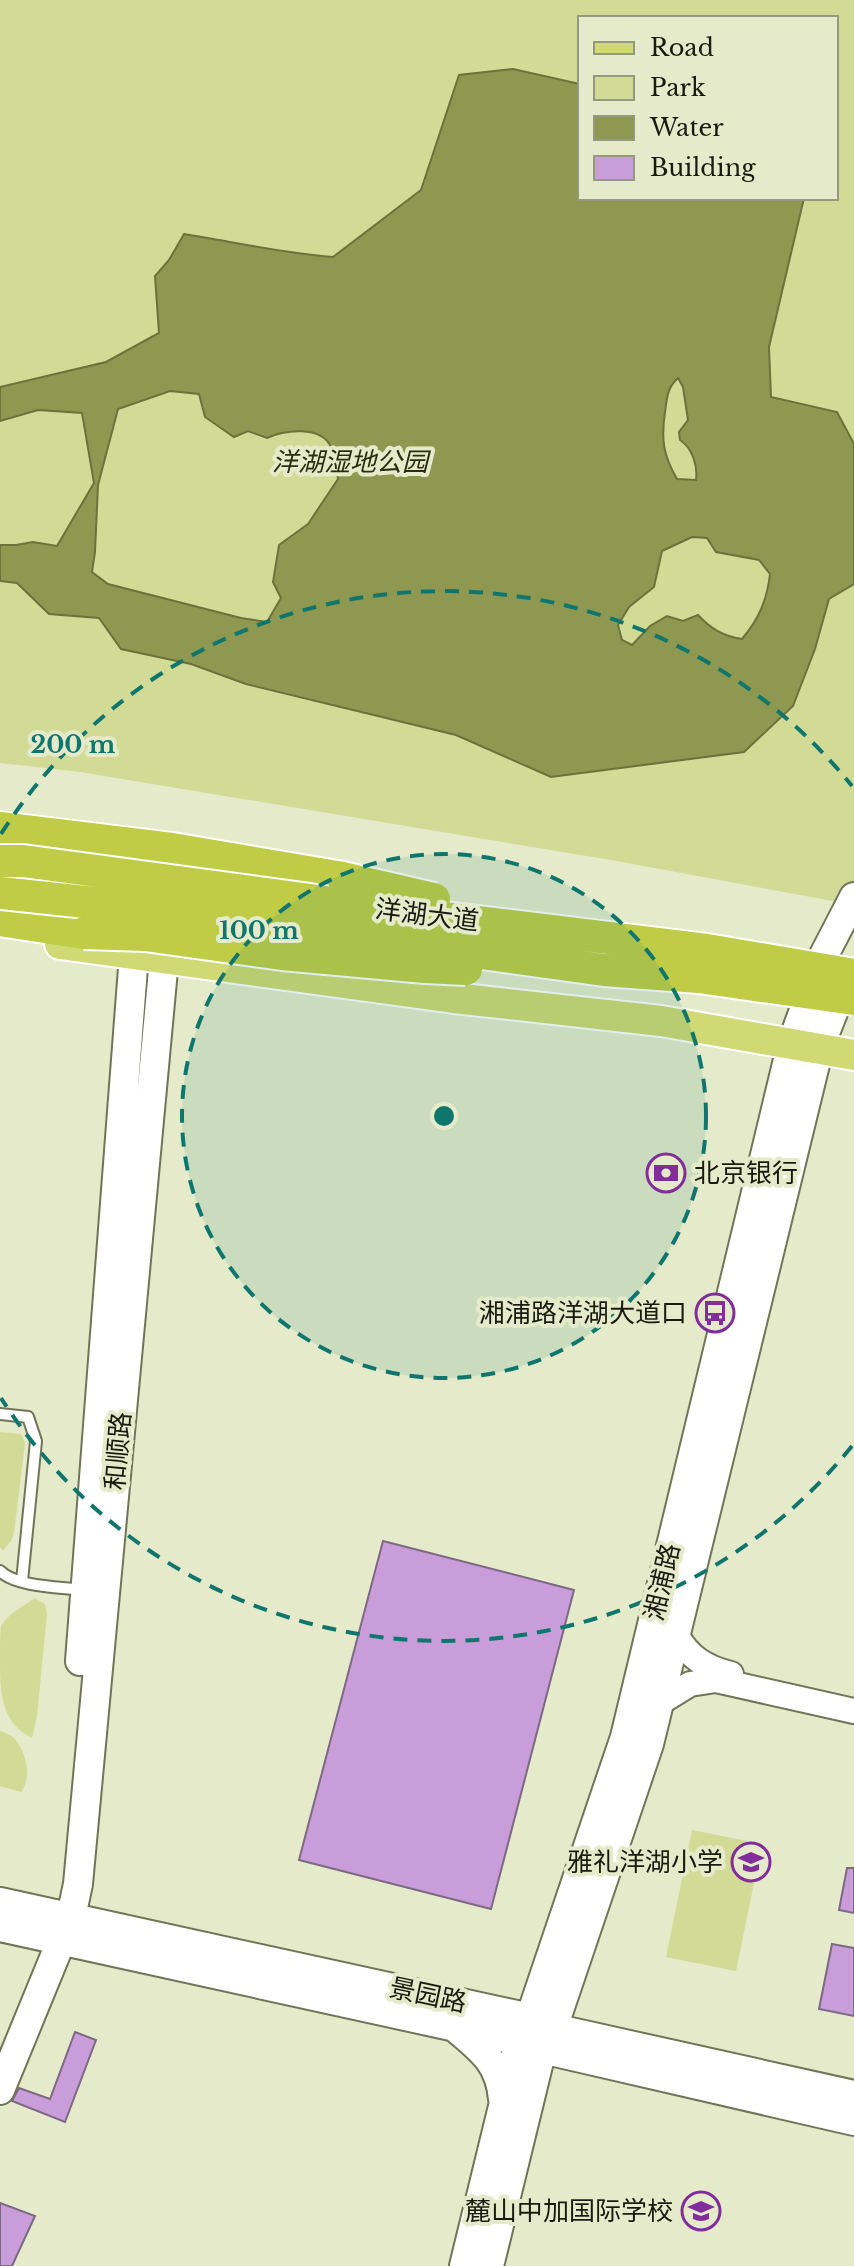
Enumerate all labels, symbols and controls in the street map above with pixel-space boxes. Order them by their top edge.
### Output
legend [578,16,838,200]
text: Road [650,33,714,62]
text: Park [650,73,706,102]
text: Water [649,113,724,142]
text: Building [650,153,756,182]
park label: 洋湖湿地公园 [272,446,432,478]
text: 200 m [31,730,116,759]
street label: 洋湖大道 [373,893,481,937]
text: 100 m [219,916,299,945]
centre of rings [430,1102,458,1130]
bank icon: 北京银行 [645,1152,687,1194]
place label: 北京银行 [694,1157,798,1189]
bus stop icon: 湘浦路洋湖大道口 [694,1292,736,1334]
place label: 湘浦路洋湖大道口 [479,1297,687,1329]
street label: 和顺路 [99,1411,137,1491]
street label: 湘浦路 [638,1540,686,1624]
school or university icon: 雅礼洋湖小学 [730,1841,772,1883]
place label: 雅礼洋湖小学 [567,1846,723,1878]
street label: 景园路 [387,1971,469,2019]
school or university icon: 麓山中加国际学校 [680,2190,722,2232]
place label: 麓山中加国际学校 [465,2195,673,2227]

